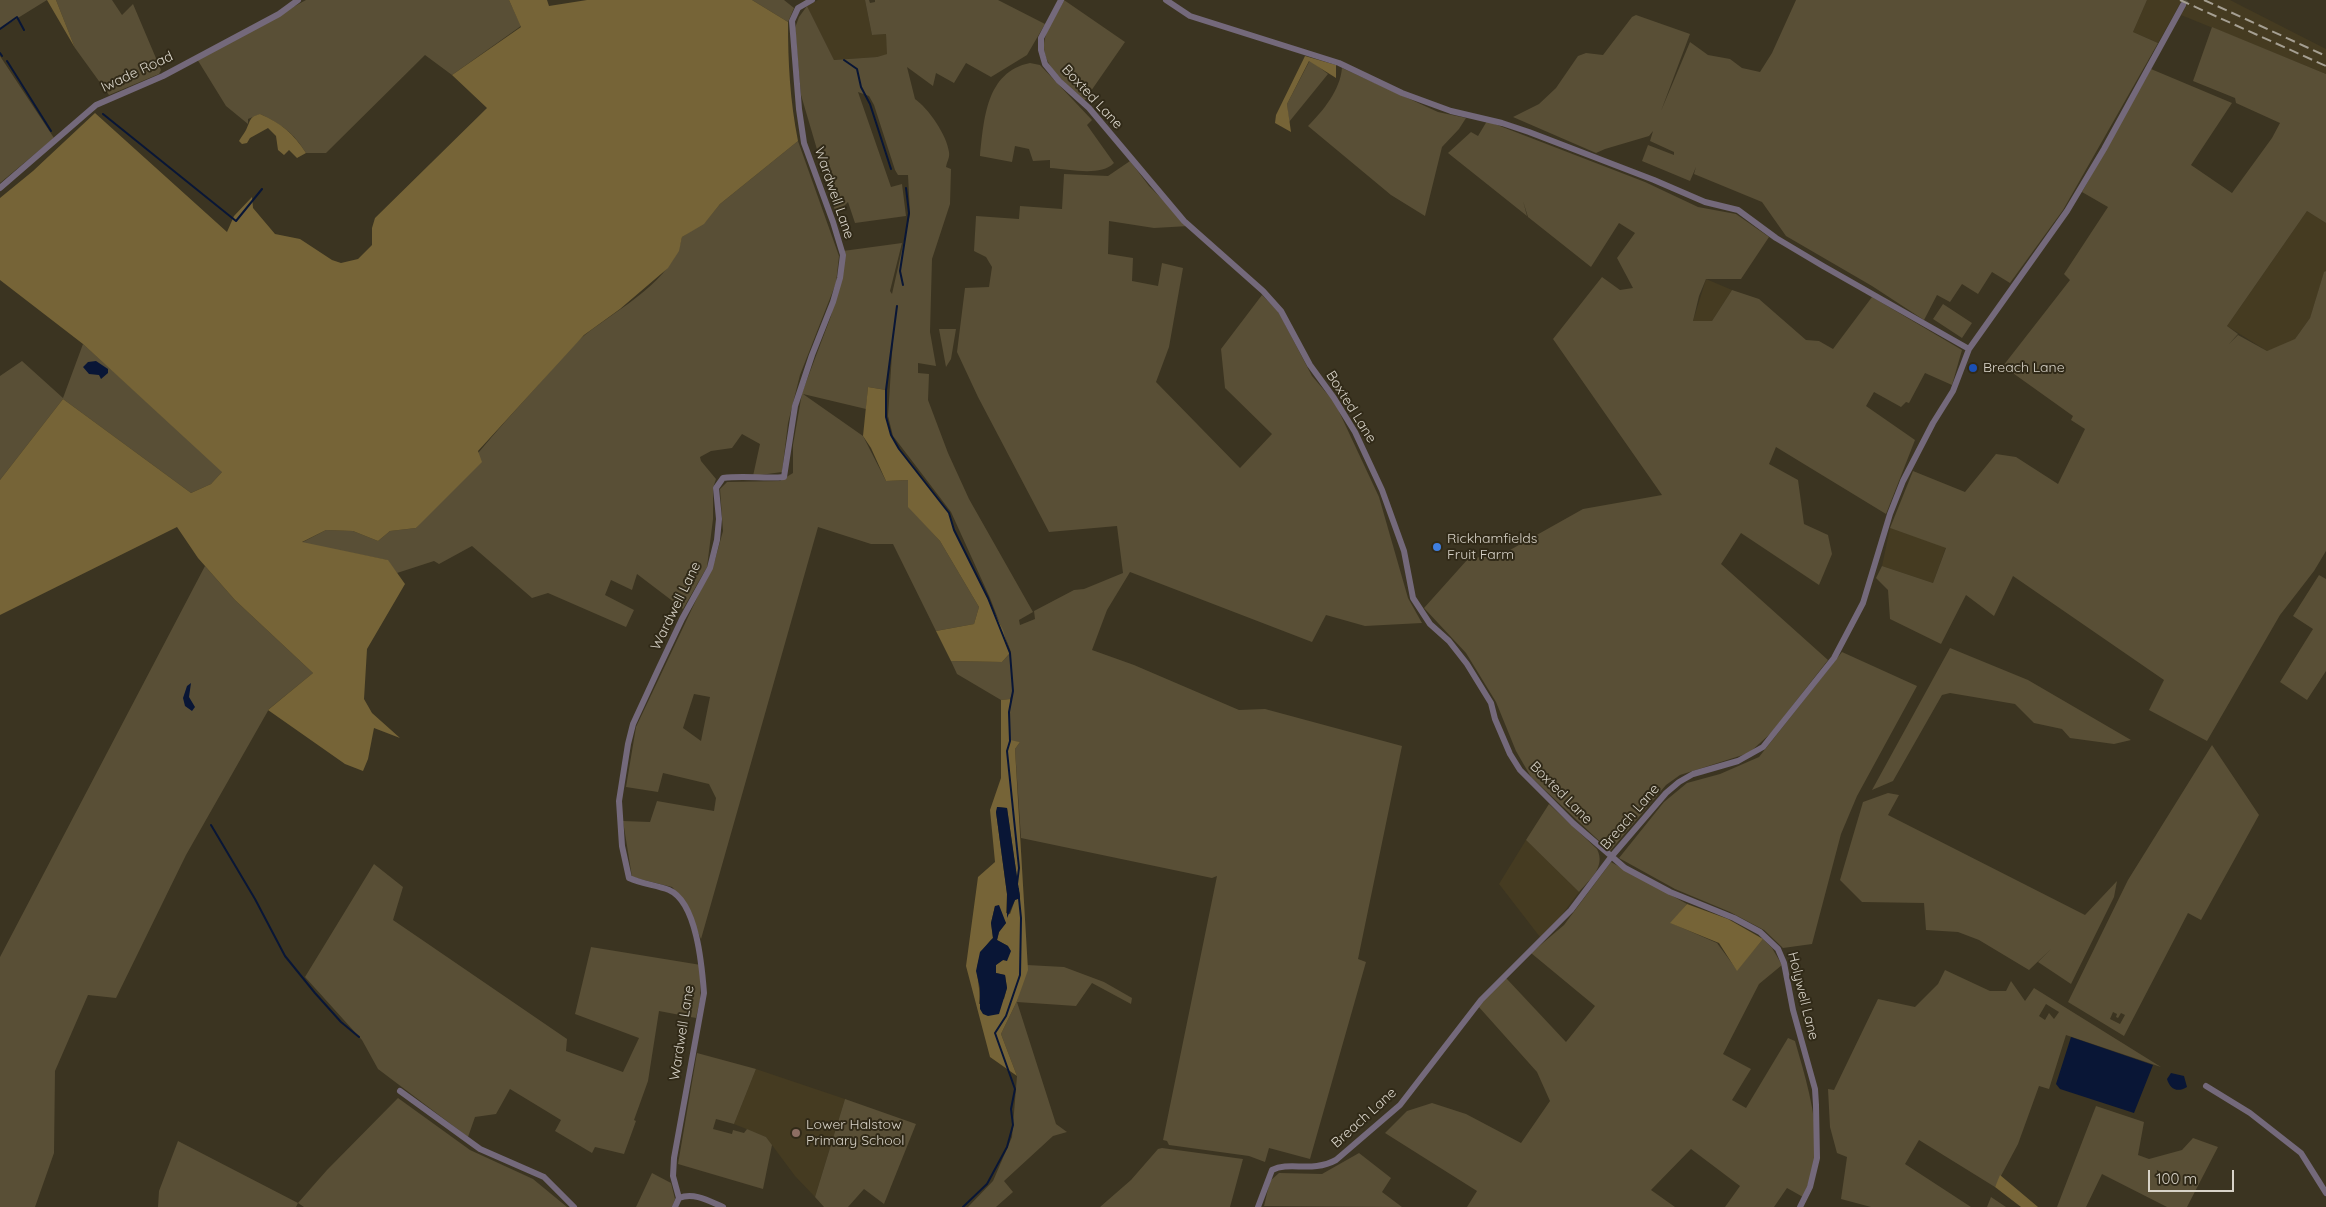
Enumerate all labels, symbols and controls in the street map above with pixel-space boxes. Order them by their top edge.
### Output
street label: Iwade Road [98,48,176,96]
street label: Boxted Lane [1058,61,1126,133]
street label: Wardwell Lane [810,145,858,241]
place label: Breach Lane [1983,360,2065,376]
marker: Breach Lane [1967,362,1979,374]
street label: Boxted Lane [1322,368,1380,446]
place label: Rickhamfields Fruit Farm [1447,531,1537,564]
marker: Rickhamfields Fruit Farm [1431,541,1443,553]
street label: Wardwell Lane [647,559,705,653]
street label: Boxted Lane [1526,758,1596,828]
street label: Breach Lane [1597,781,1663,853]
street label: Holywell Lane [1784,950,1822,1042]
street label: Wardwell Lane [666,984,698,1082]
street label: Breach Lane [1328,1084,1400,1152]
place label: Lower Halstow Primary School [806,1117,904,1150]
marker: Lower Halstow Primary School [790,1127,802,1139]
scale bar [2151,1160,2237,1192]
text: 100 m [2156,1169,2197,1188]

